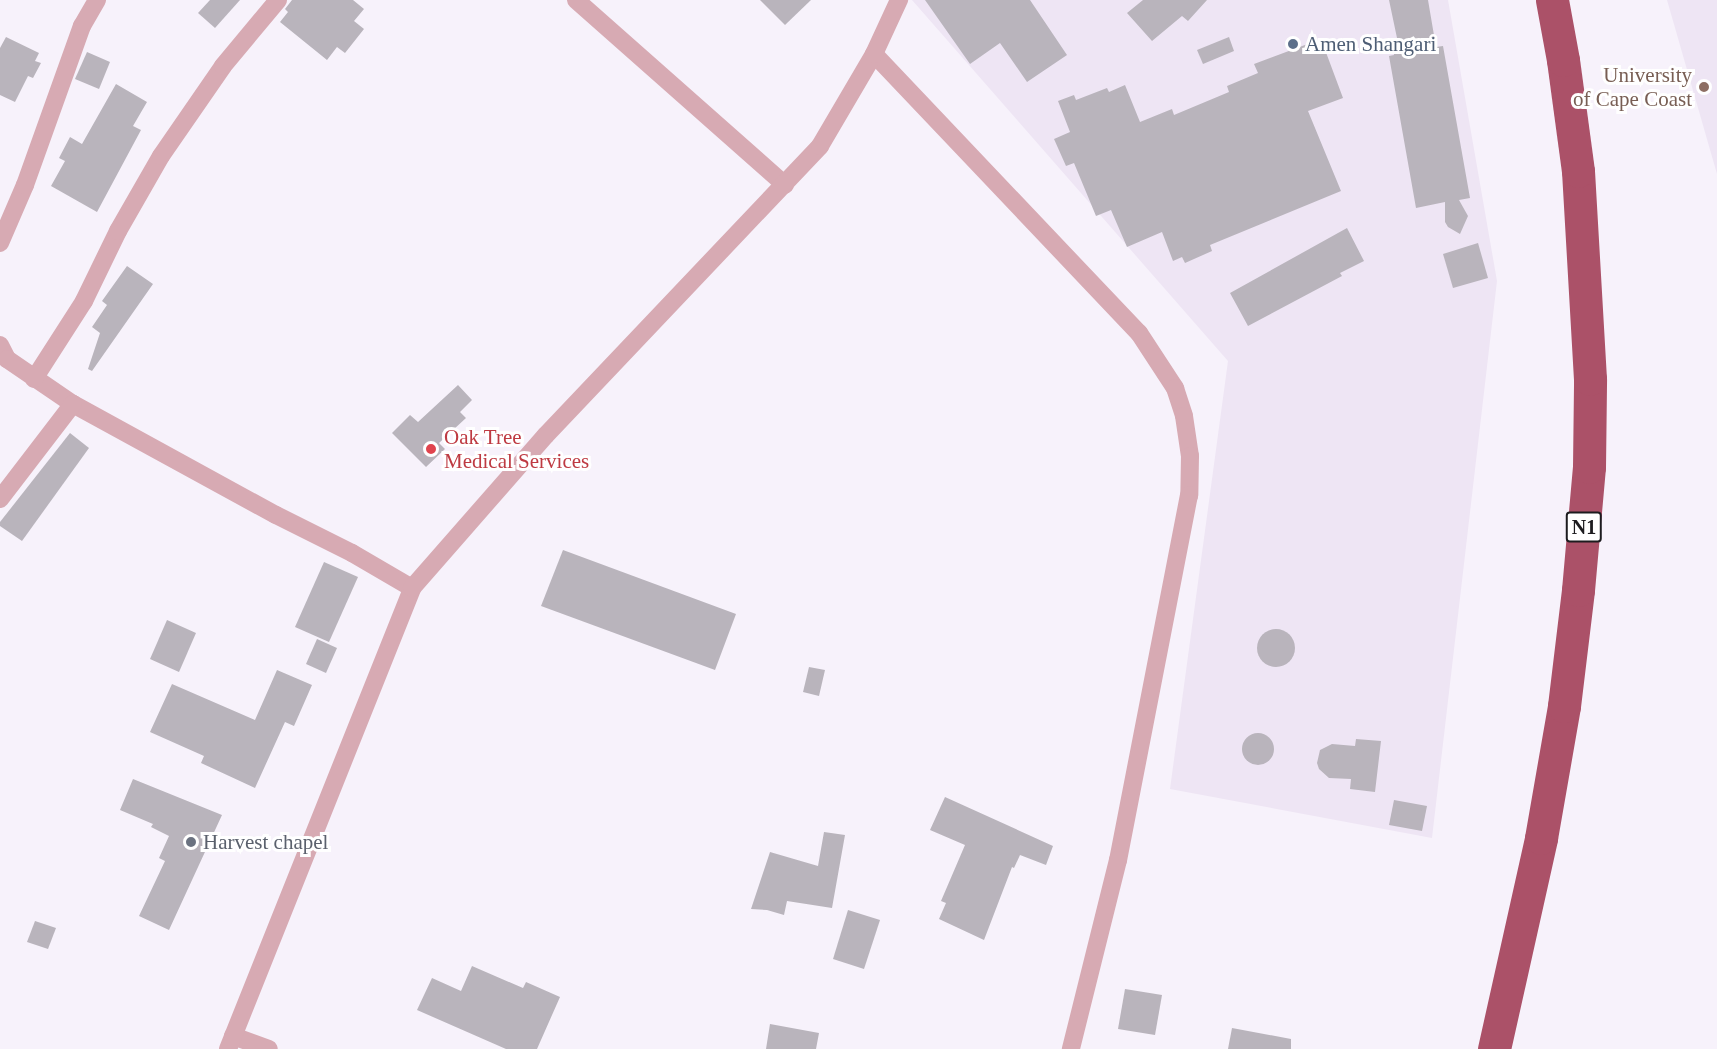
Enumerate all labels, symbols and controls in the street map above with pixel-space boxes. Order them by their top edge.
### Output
place label: Amen Shangari [1305,31,1436,57]
marker: Amen Shangari [1286,37,1300,51]
place label: University of Cape Coast [1573,62,1692,112]
marker: University of Cape Coast [1697,80,1711,94]
place label: Oak Tree Medical Services [444,424,589,474]
marker: Oak Tree Medical Services [422,440,440,458]
road number: N1 [1564,510,1604,544]
place label: Harvest chapel [203,829,328,855]
marker: Harvest chapel [184,835,198,849]

